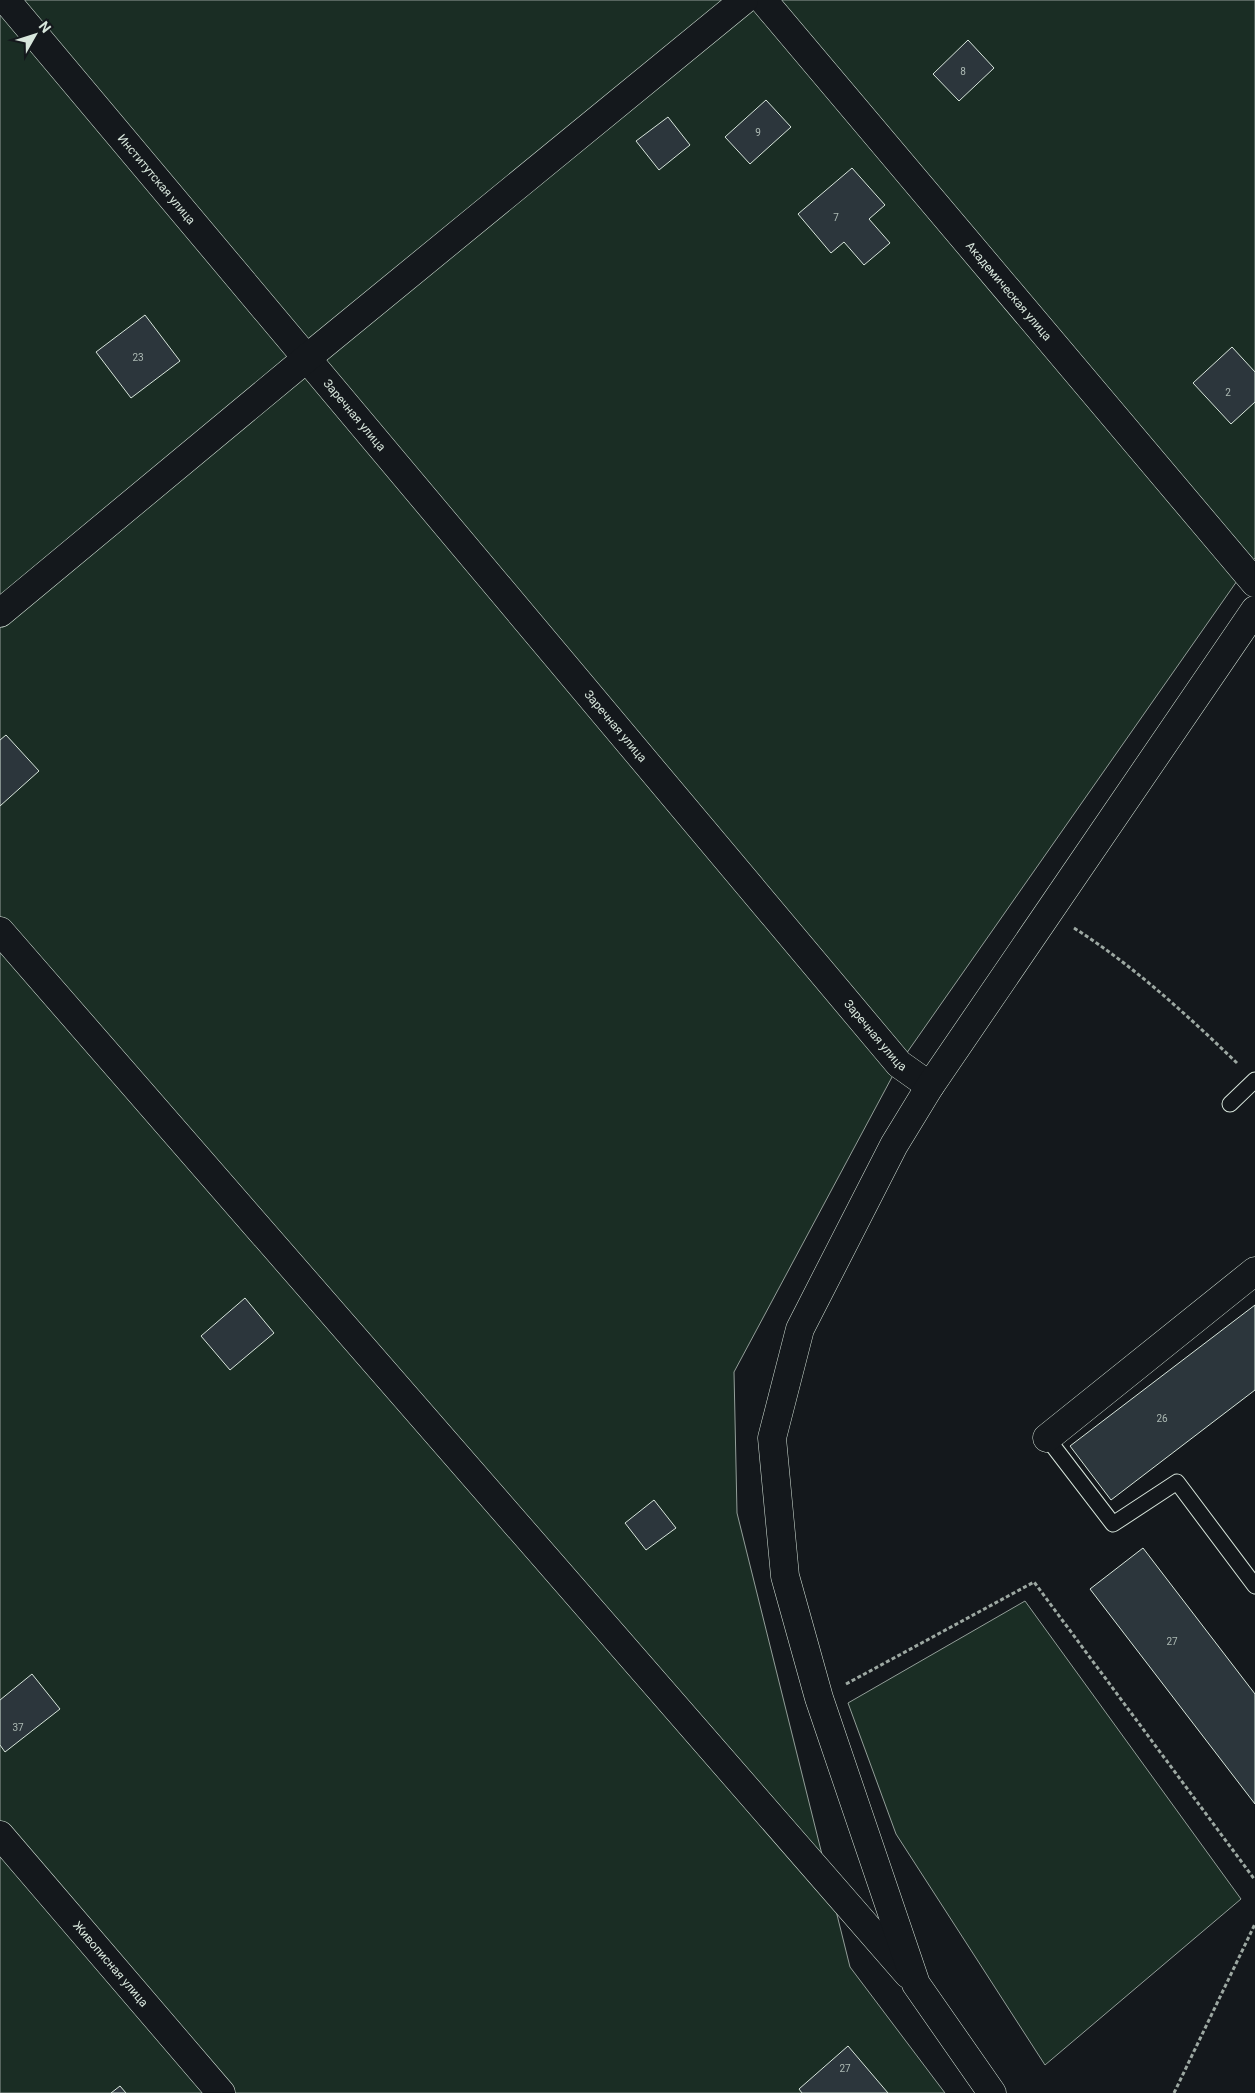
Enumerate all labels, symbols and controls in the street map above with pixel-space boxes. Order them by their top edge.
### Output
north arrow [10,10,60,60]
text: N [36,18,54,36]
house number: 8 [960,66,966,77]
house number: 9 [755,127,761,138]
street label: Институтская улица [115,131,198,227]
house number: 7 [833,212,839,223]
street label: Академическая улица [963,239,1054,343]
house number: 23 [132,352,144,363]
street label: Заречная улица [320,376,389,454]
house number: 2 [1225,387,1231,398]
street label: Заречная улица [581,687,650,765]
street label: Заречная улица [841,997,909,1074]
house number: 26 [1156,1413,1168,1424]
house number: 27 [1166,1636,1178,1647]
house number: 37 [12,1722,24,1733]
street label: Живописная улица [70,1919,151,2010]
house number: 27 [839,2063,851,2074]

